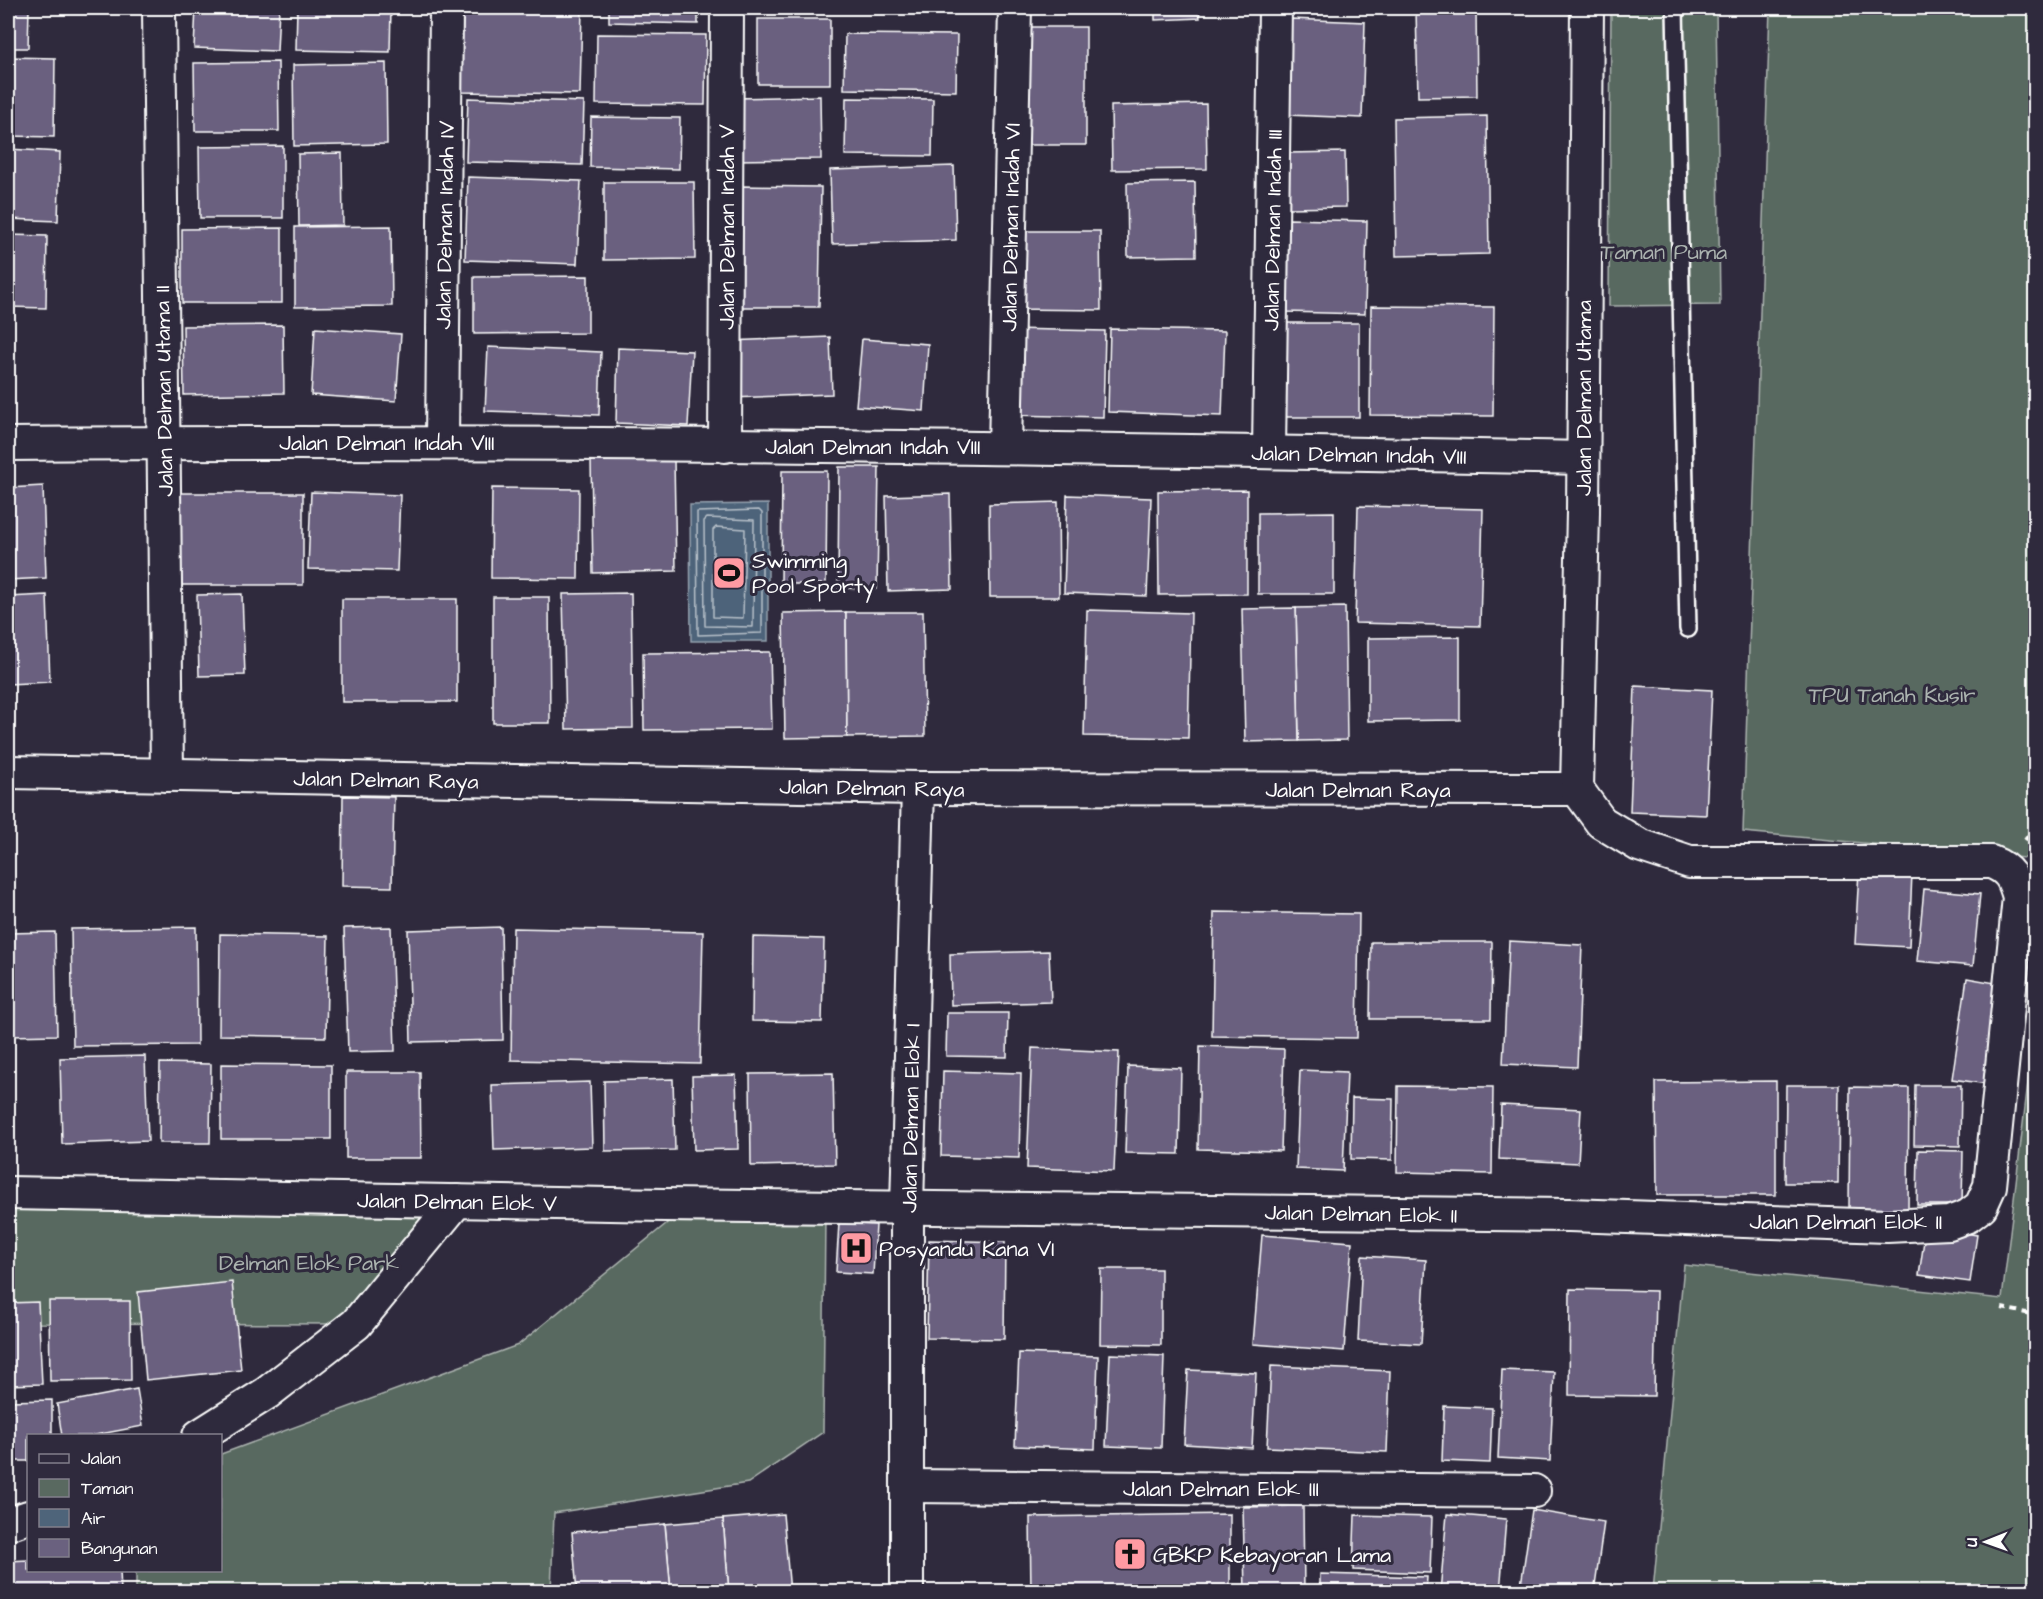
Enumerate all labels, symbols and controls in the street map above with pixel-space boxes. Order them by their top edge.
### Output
street label: Jalan Delman Indah IV [428,120,463,330]
street label: Jalan Delman Indah VI [994,122,1029,332]
street label: Jalan Delman Indah V [712,124,743,330]
street label: Jalan Delman Indah III [1256,129,1291,331]
park label: Taman Puma [1601,237,1727,268]
street label: Jalan Delman Utama II [147,285,182,497]
street label: Jalan Delman Utama [1569,300,1600,496]
street label: Jalan Delman Indah VIII [279,428,495,459]
street label: Jalan Delman Indah VIII [765,432,981,463]
street label: Jalan Delman Indah VIII [1251,438,1467,473]
place label: Swimming Pool Sporty [752,546,875,603]
sports icon: Swimming Pool Sporty [711,555,747,591]
park label: TPU Tanah Kusir [1809,680,1975,711]
street label: Jalan Delman Raya [293,763,479,799]
street label: Jalan Delman Raya [779,771,965,807]
street label: Jalan Delman Raya [1265,775,1451,807]
street label: Jalan Delman Elok I [894,1023,929,1213]
street label: Jalan Delman Elok V [357,1185,557,1220]
street label: Jalan Delman Elok II [1264,1197,1458,1232]
street label: Jalan Delman Elok II [1750,1207,1942,1238]
hospital icon: Posyandu Kana VI [838,1230,874,1266]
place label: Posyandu Kana VI [879,1234,1055,1266]
park label: Delman Elok Park [219,1248,399,1279]
legend [27,1434,222,1572]
text: Jalan [81,1446,121,1471]
street label: Jalan Delman Elok III [1123,1474,1319,1505]
text: Taman [81,1476,134,1501]
text: Air [81,1506,105,1531]
north arrow [1956,1512,2016,1572]
text: Bangunan [81,1536,158,1562]
church icon: GBKP Kebayoran Lama [1112,1536,1148,1572]
text: U [1961,1538,1983,1547]
place label: GBKP Kebayoran Lama [1153,1540,1391,1572]

